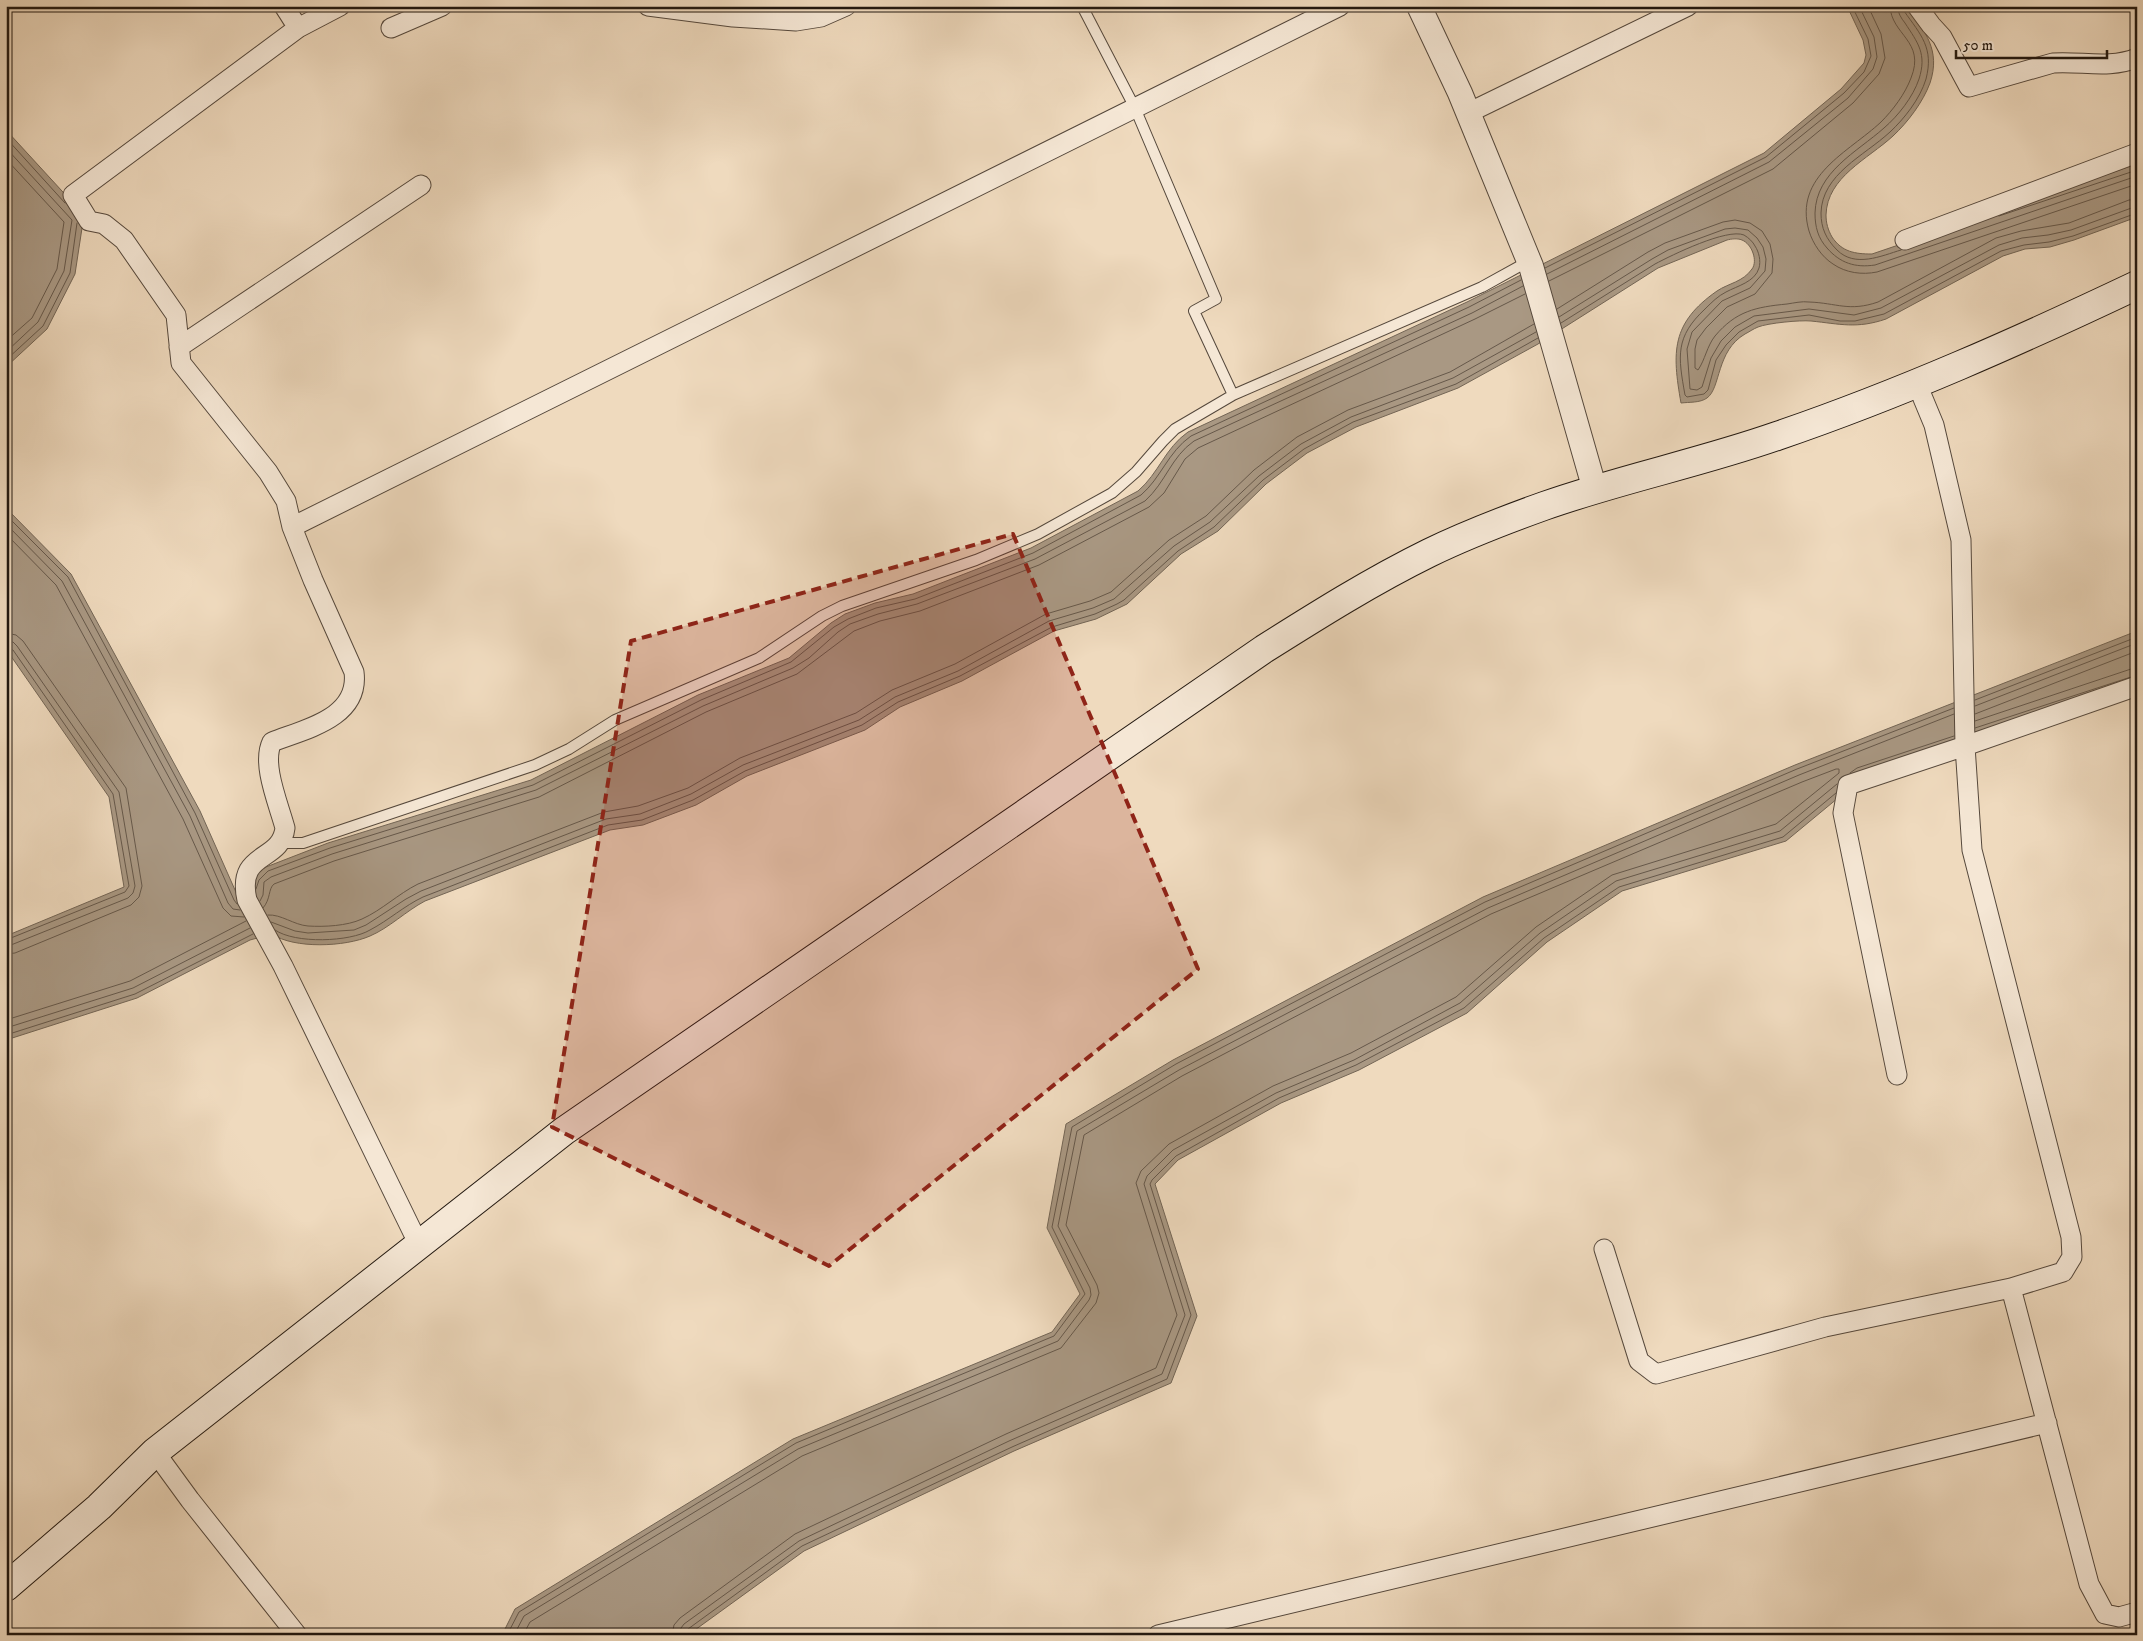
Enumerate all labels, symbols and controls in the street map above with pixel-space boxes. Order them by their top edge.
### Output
scale bar [1956,28,2107,60]
text: 50 m [1963,36,1993,55]

